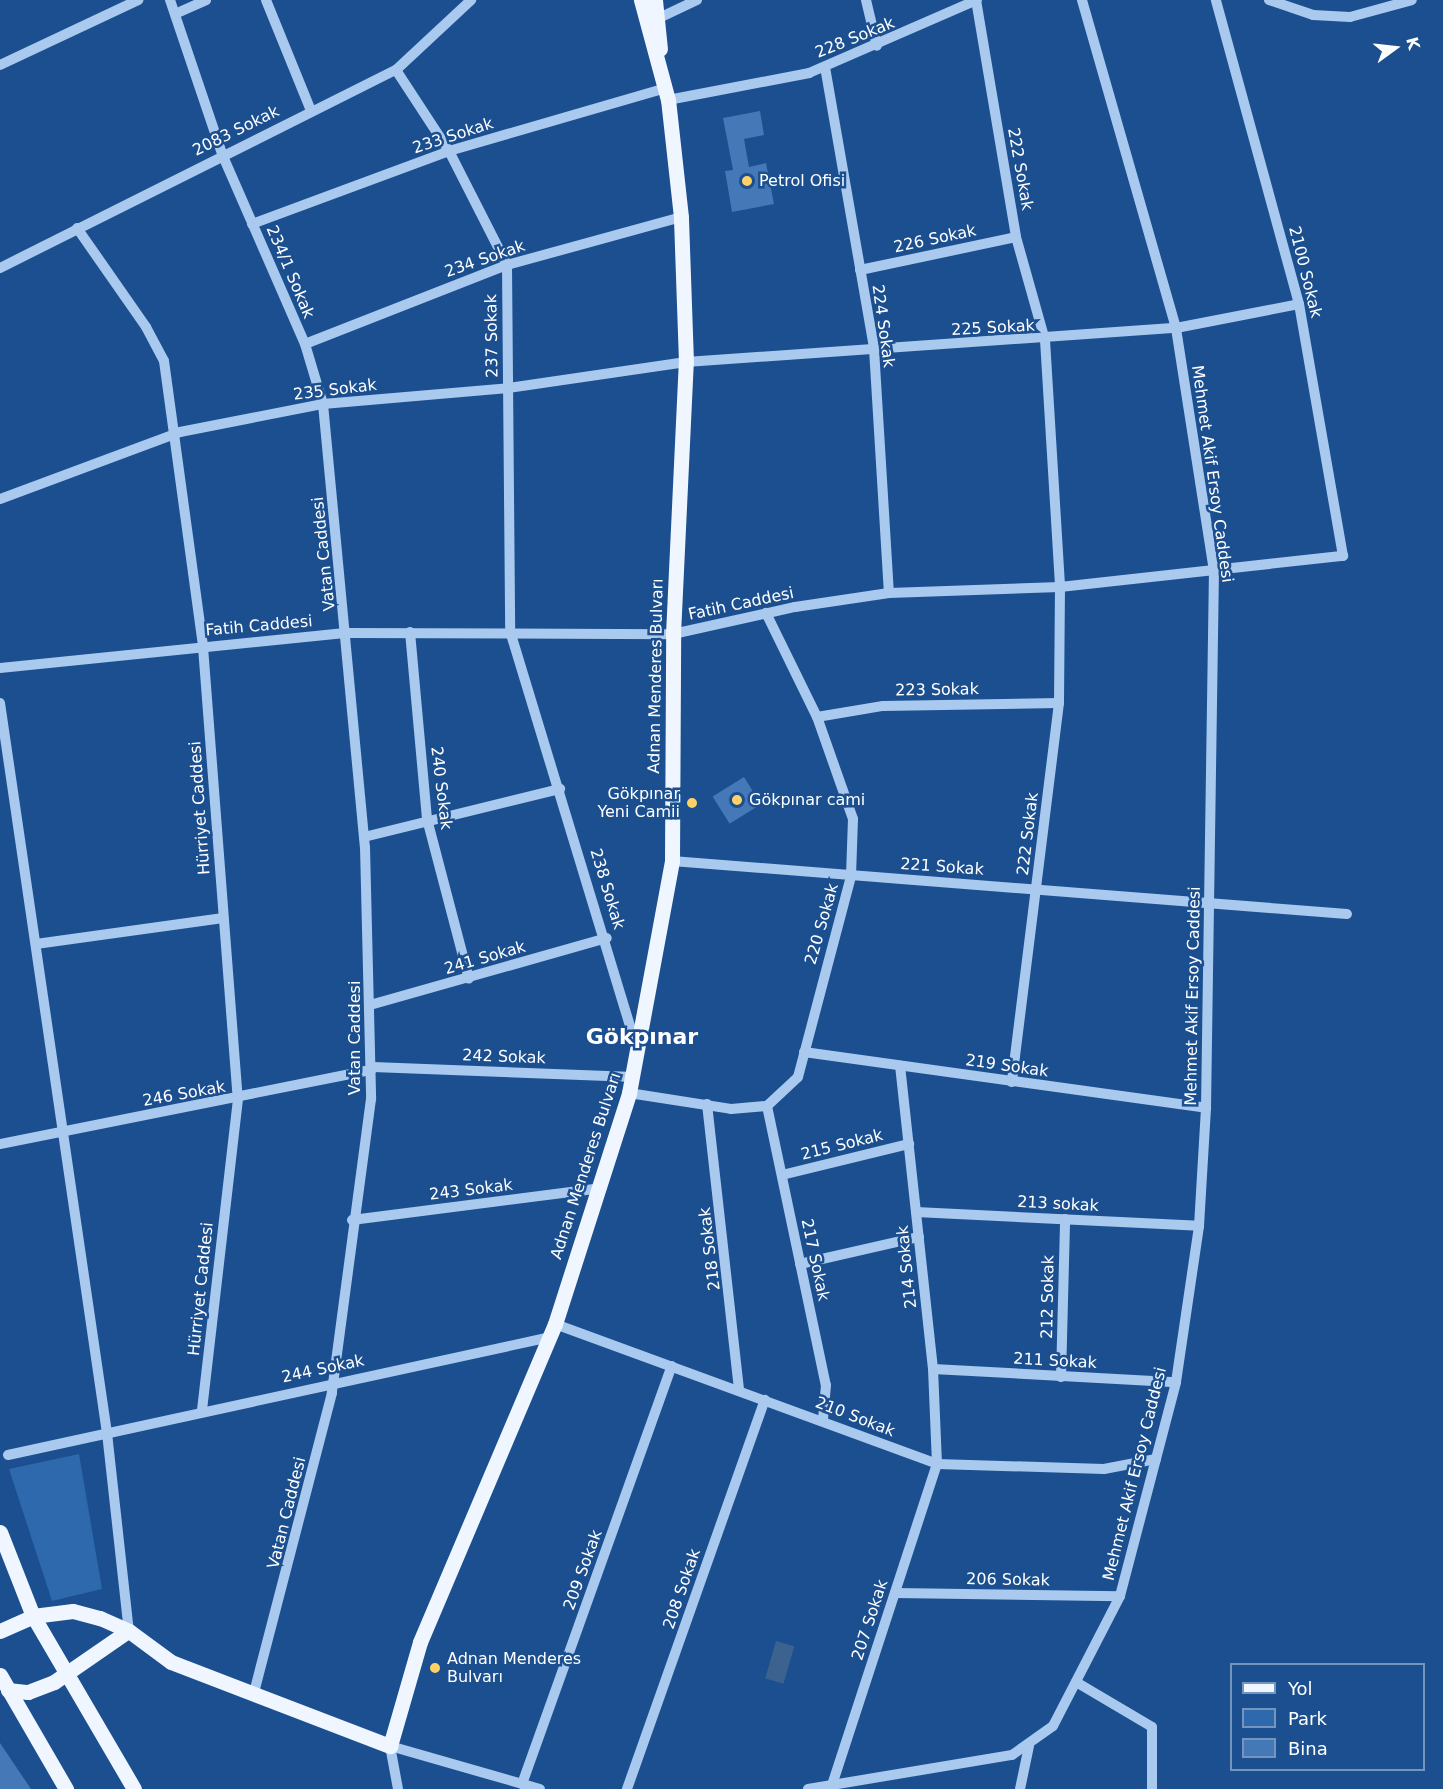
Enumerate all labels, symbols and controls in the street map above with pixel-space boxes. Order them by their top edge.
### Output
street label: 228 Sokak [813,13,897,63]
north arrow [1365,18,1425,78]
text: K [1402,35,1424,52]
street label: 2083 Sokak [190,102,282,160]
street label: 233 Sokak [410,114,496,158]
street label: 222 Sokak [1003,126,1037,212]
place label: Petrol Ofisi [759,171,845,191]
marker: Petrol Ofisi [740,174,754,188]
street label: 226 Sokak [892,221,978,257]
street label: 234/1 Sokak [262,223,318,321]
street label: 2100 Sokak [1284,224,1326,320]
street label: 234 Sokak [442,236,528,282]
street label: 224 Sokak [868,283,898,369]
street label: 237 Sokak [482,294,502,378]
street label: 225 Sokak [951,316,1035,340]
street label: Mehmet Akif Ersoy Caddesi [1187,364,1237,584]
street label: 235 Sokak [292,375,378,405]
street label: Vatan Caddesi [308,496,340,612]
street label: Adnan Menderes Bulvarı [645,578,667,774]
street label: Fatih Caddesi [686,583,796,625]
street label: Fatih Caddesi [205,612,313,640]
street label: 223 Sokak [895,680,979,700]
street label: Hürriyet Caddesi [186,740,214,876]
street label: 240 Sokak [426,745,456,831]
place label: Gökpınar Yeni Camii [597,784,680,822]
place label: Gökpınar cami [749,790,865,810]
street label: 222 Sokak [1013,791,1043,877]
marker: Gökpınar cami [730,793,744,807]
marker: Gökpınar Yeni Camii [685,796,699,810]
street label: 238 Sokak [586,846,628,932]
street label: 221 Sokak [900,855,984,879]
street label: 220 Sokak [801,881,843,967]
street label: Mehmet Akif Ersoy Caddesi [1181,886,1205,1106]
street label: 241 Sokak [442,937,528,979]
street label: Vatan Caddesi [345,981,365,1095]
district label: Gökpınar [586,1024,698,1050]
street label: 242 Sokak [462,1046,546,1068]
street label: 219 Sokak [964,1051,1050,1081]
street label: Adnan Menderes Bulvarı [547,1070,625,1262]
street label: 246 Sokak [141,1077,227,1111]
street label: 215 Sokak [799,1126,885,1164]
street label: 243 Sokak [428,1175,514,1205]
street label: 213 sokak [1017,1192,1099,1216]
street label: 218 Sokak [695,1206,725,1292]
street label: 217 Sokak [797,1217,833,1303]
street label: Hürriyet Caddesi [184,1221,218,1357]
street label: 214 Sokak [893,1224,921,1310]
street label: 212 Sokak [1038,1255,1058,1339]
street label: 211 Sokak [1013,1349,1097,1373]
street label: 244 Sokak [280,1351,366,1387]
street label: Mehmet Akif Ersoy Caddesi [1099,1365,1171,1583]
street label: 210 Sokak [813,1393,897,1441]
street label: Vatan Caddesi [264,1455,310,1571]
street label: 209 Sokak [560,1527,606,1613]
street label: 208 Sokak [659,1546,705,1632]
street label: 206 Sokak [966,1570,1050,1590]
street label: 207 Sokak [848,1577,892,1663]
place label: Adnan Menderes Bulvarı [447,1649,581,1687]
marker: Adnan Menderes Bulvarı [428,1661,442,1675]
legend [1230,1663,1425,1771]
text: Yol [1288,1678,1313,1699]
text: Park [1288,1708,1327,1729]
text: Bina [1288,1738,1328,1759]

